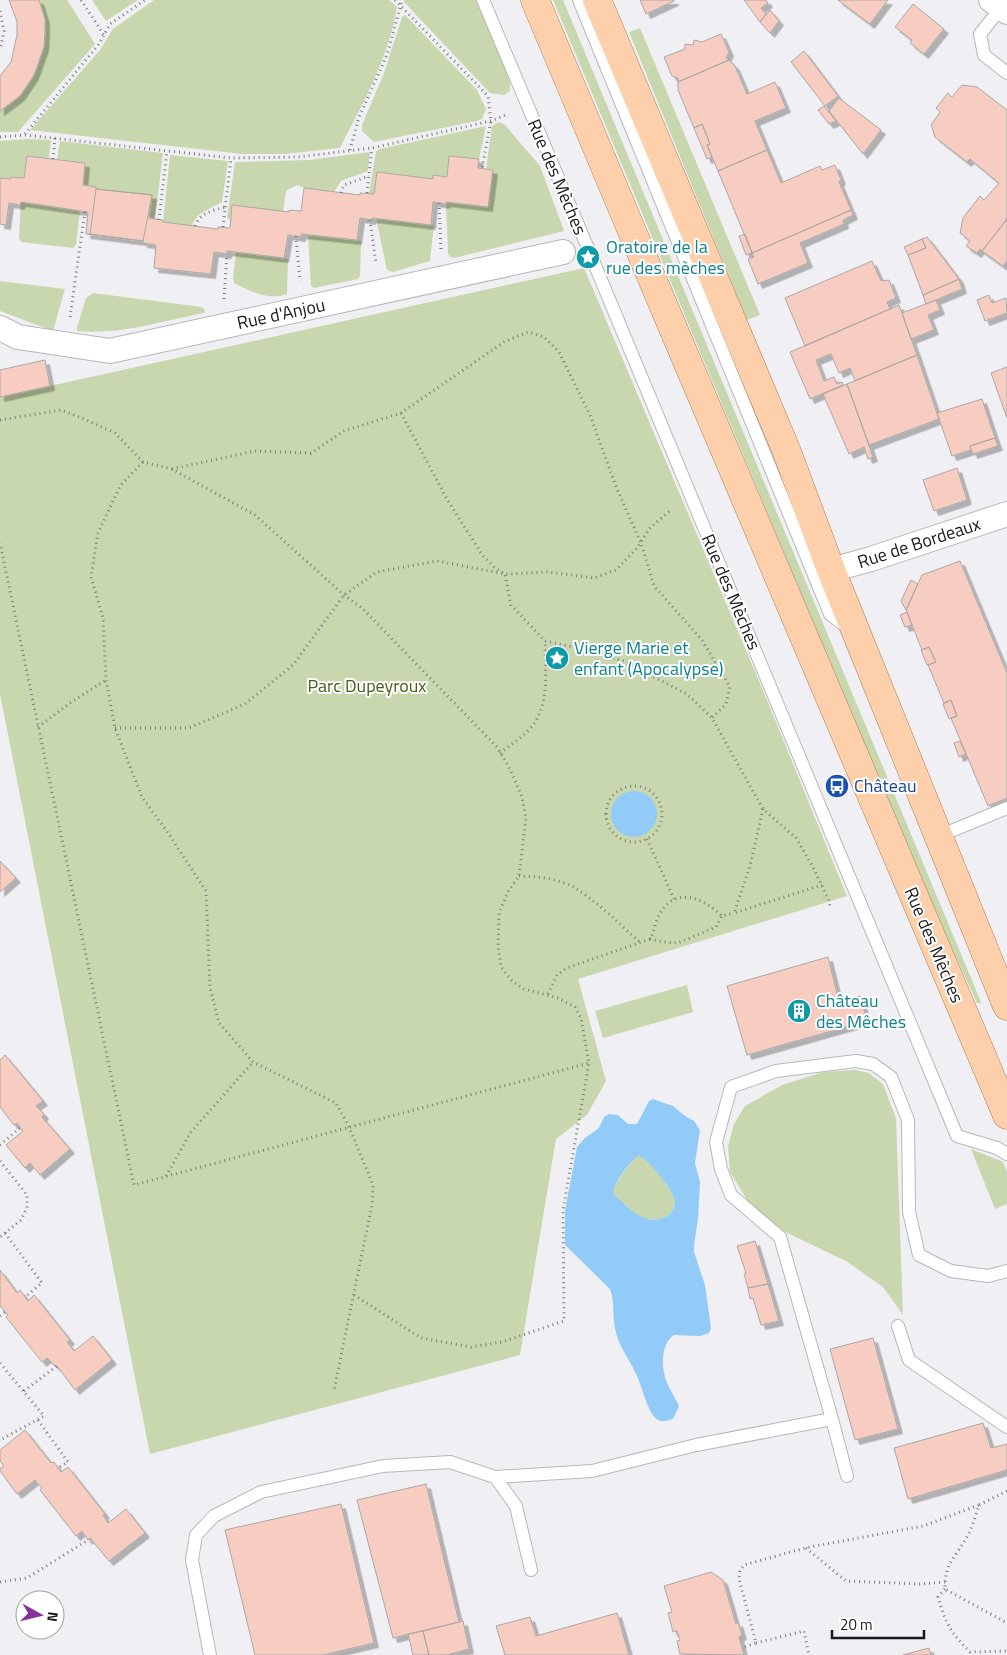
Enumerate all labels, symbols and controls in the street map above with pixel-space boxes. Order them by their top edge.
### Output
street label: Rue des Mèches [521,115,594,239]
place label: Oratoire de la rue des mèches [606,233,725,281]
place icon: Oratoire de la rue des mèches [575,244,601,270]
street label: Rue d'Anjou [234,291,327,336]
street label: Rue de Bordeaux [854,510,984,575]
street label: Rue des Mèches [695,530,768,654]
place label: Vierge Marie et enfant (Apocalypse) [574,634,723,682]
place icon: Vierge Marie et enfant (Apocalypse) [544,645,570,671]
park label: Parc Dupeyroux [308,672,426,699]
place label: Château [854,772,916,799]
bus stop icon: Château [824,773,850,799]
street label: Rue des Mèches [898,883,971,1007]
place label: Château des Mêches [816,987,906,1035]
building icon: Château des Mêches [786,998,812,1024]
north arrow [15,1590,65,1640]
scale bar [832,1608,924,1640]
text: N [42,1611,64,1623]
text: 20 m [840,1613,873,1636]

